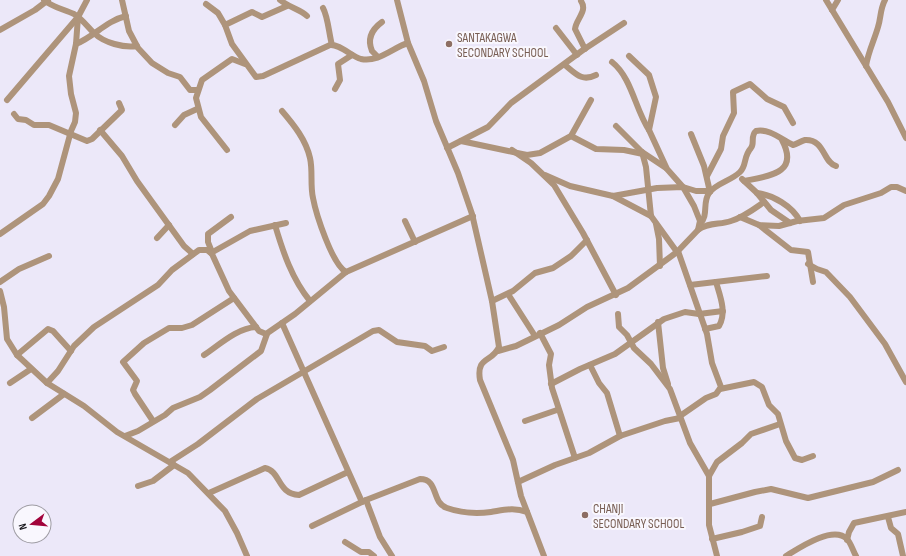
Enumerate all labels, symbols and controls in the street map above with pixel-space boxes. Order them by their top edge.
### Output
place label: SANTAKAGWA SECONDARY SCHOOL [457,30,548,61]
marker: SANTAKAGWA SECONDARY SCHOOL [444,39,454,49]
place label: CHANJI SECONDARY SCHOOL [593,501,684,532]
north arrow [12,504,52,544]
marker: CHANJI SECONDARY SCHOOL [580,510,590,520]
text: N [16,522,30,531]

